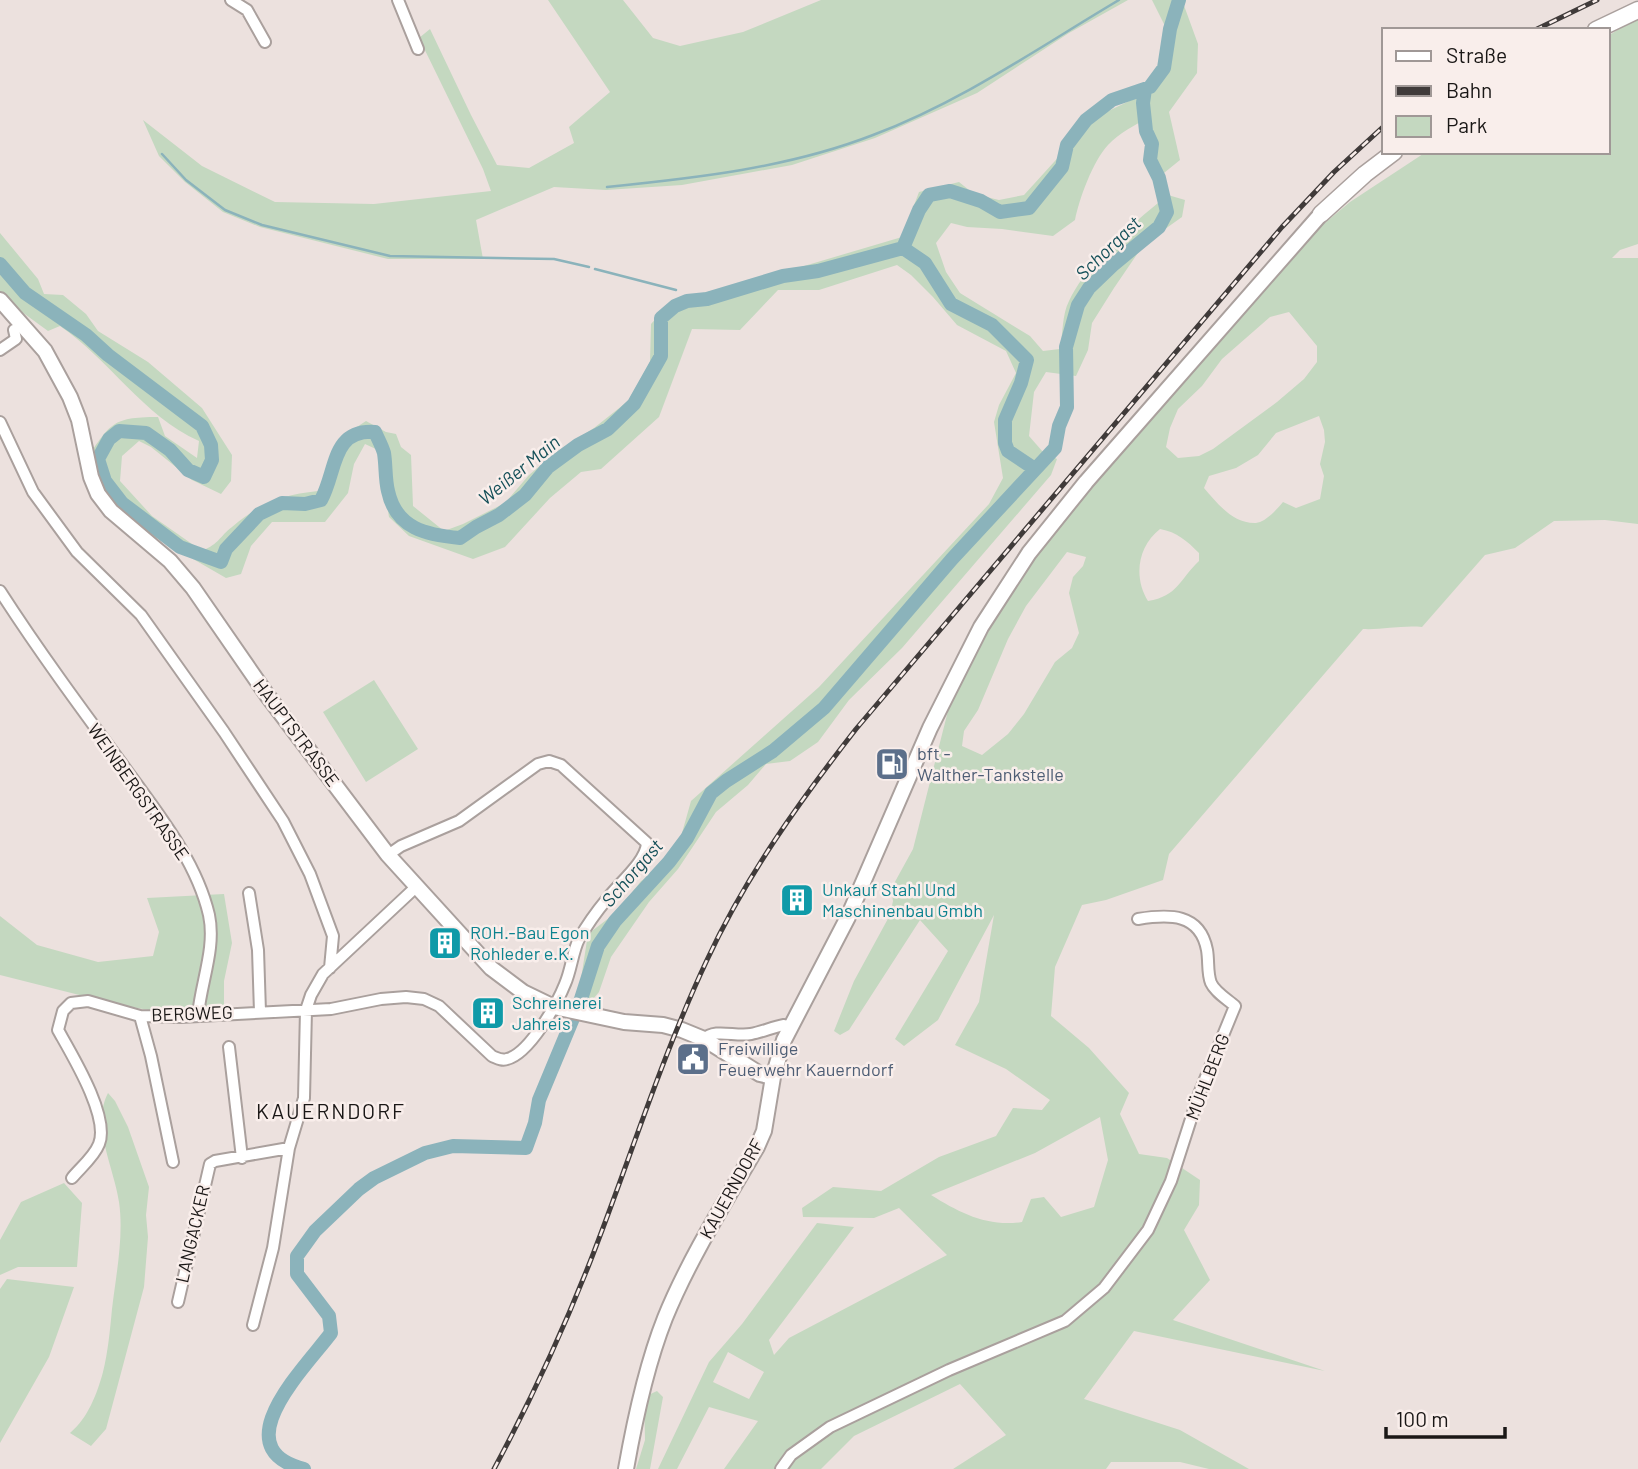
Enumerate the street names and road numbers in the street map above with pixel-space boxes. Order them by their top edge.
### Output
street label: HAUPTSTRASSE [249,674,345,791]
street label: WEINBERGSTRASSE [83,719,194,864]
street label: BERGWEG [151,1001,233,1025]
street label: MÜHLBERG [1181,1030,1234,1123]
street label: KAUERNDORF [695,1135,768,1243]
street label: LANGACKER [170,1183,214,1285]

